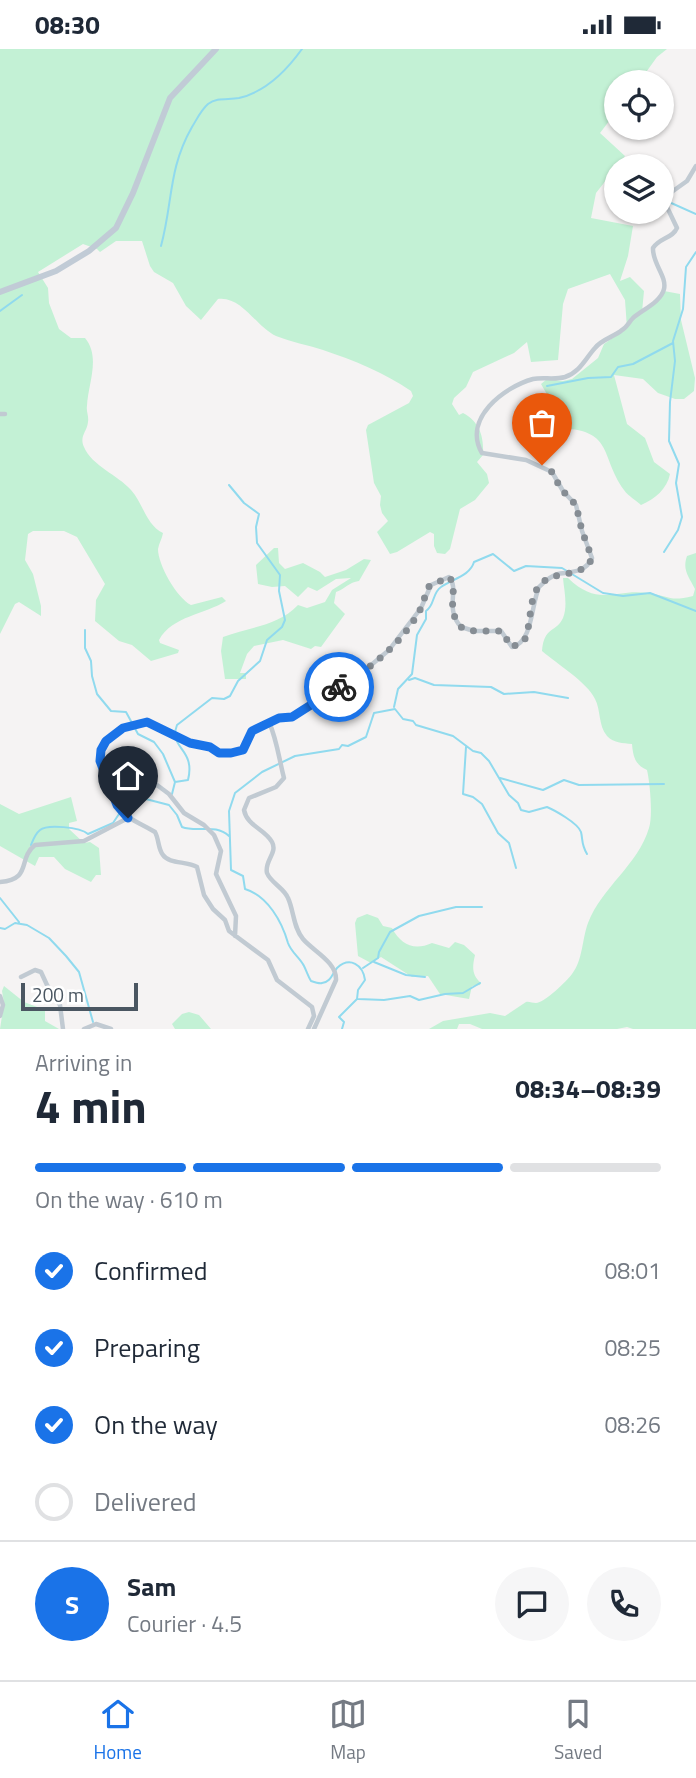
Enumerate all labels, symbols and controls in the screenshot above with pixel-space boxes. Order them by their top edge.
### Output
text: 08:30 [35,5,100,44]
map controls [604,70,674,224]
button: locate [604,70,674,140]
button: layers [604,154,674,224]
pin [512,393,572,465]
icon: bag [523,404,561,442]
courier [304,652,374,722]
icon: bike [320,668,358,706]
pin [98,746,158,818]
icon: home [109,757,147,795]
scale bar [21,980,138,1012]
text: 200 m [32,980,84,1009]
text: Arriving in [35,1045,132,1080]
text: 08:34–08:39 [515,1069,661,1108]
text: 4 min [35,1071,147,1141]
text: On the way · 610 m [35,1182,223,1217]
text: Confirmed [94,1251,208,1290]
icon: check [35,1252,73,1290]
text: 08:01 [604,1253,661,1288]
text: Preparing [94,1328,200,1367]
icon: check [35,1329,73,1367]
text: 08:25 [604,1330,661,1365]
text: On the way [94,1405,218,1444]
icon: check [35,1406,73,1444]
text: 08:26 [604,1407,661,1442]
text: Delivered [94,1482,197,1521]
text: Sam [127,1567,176,1606]
button: chat [495,1567,569,1641]
button: phone [587,1567,661,1641]
text: S [65,1585,79,1624]
text: Courier · 4.5 [127,1606,242,1641]
tab: Home [94,1695,142,1766]
tab: Map [329,1695,367,1766]
tab: Saved [554,1695,602,1766]

